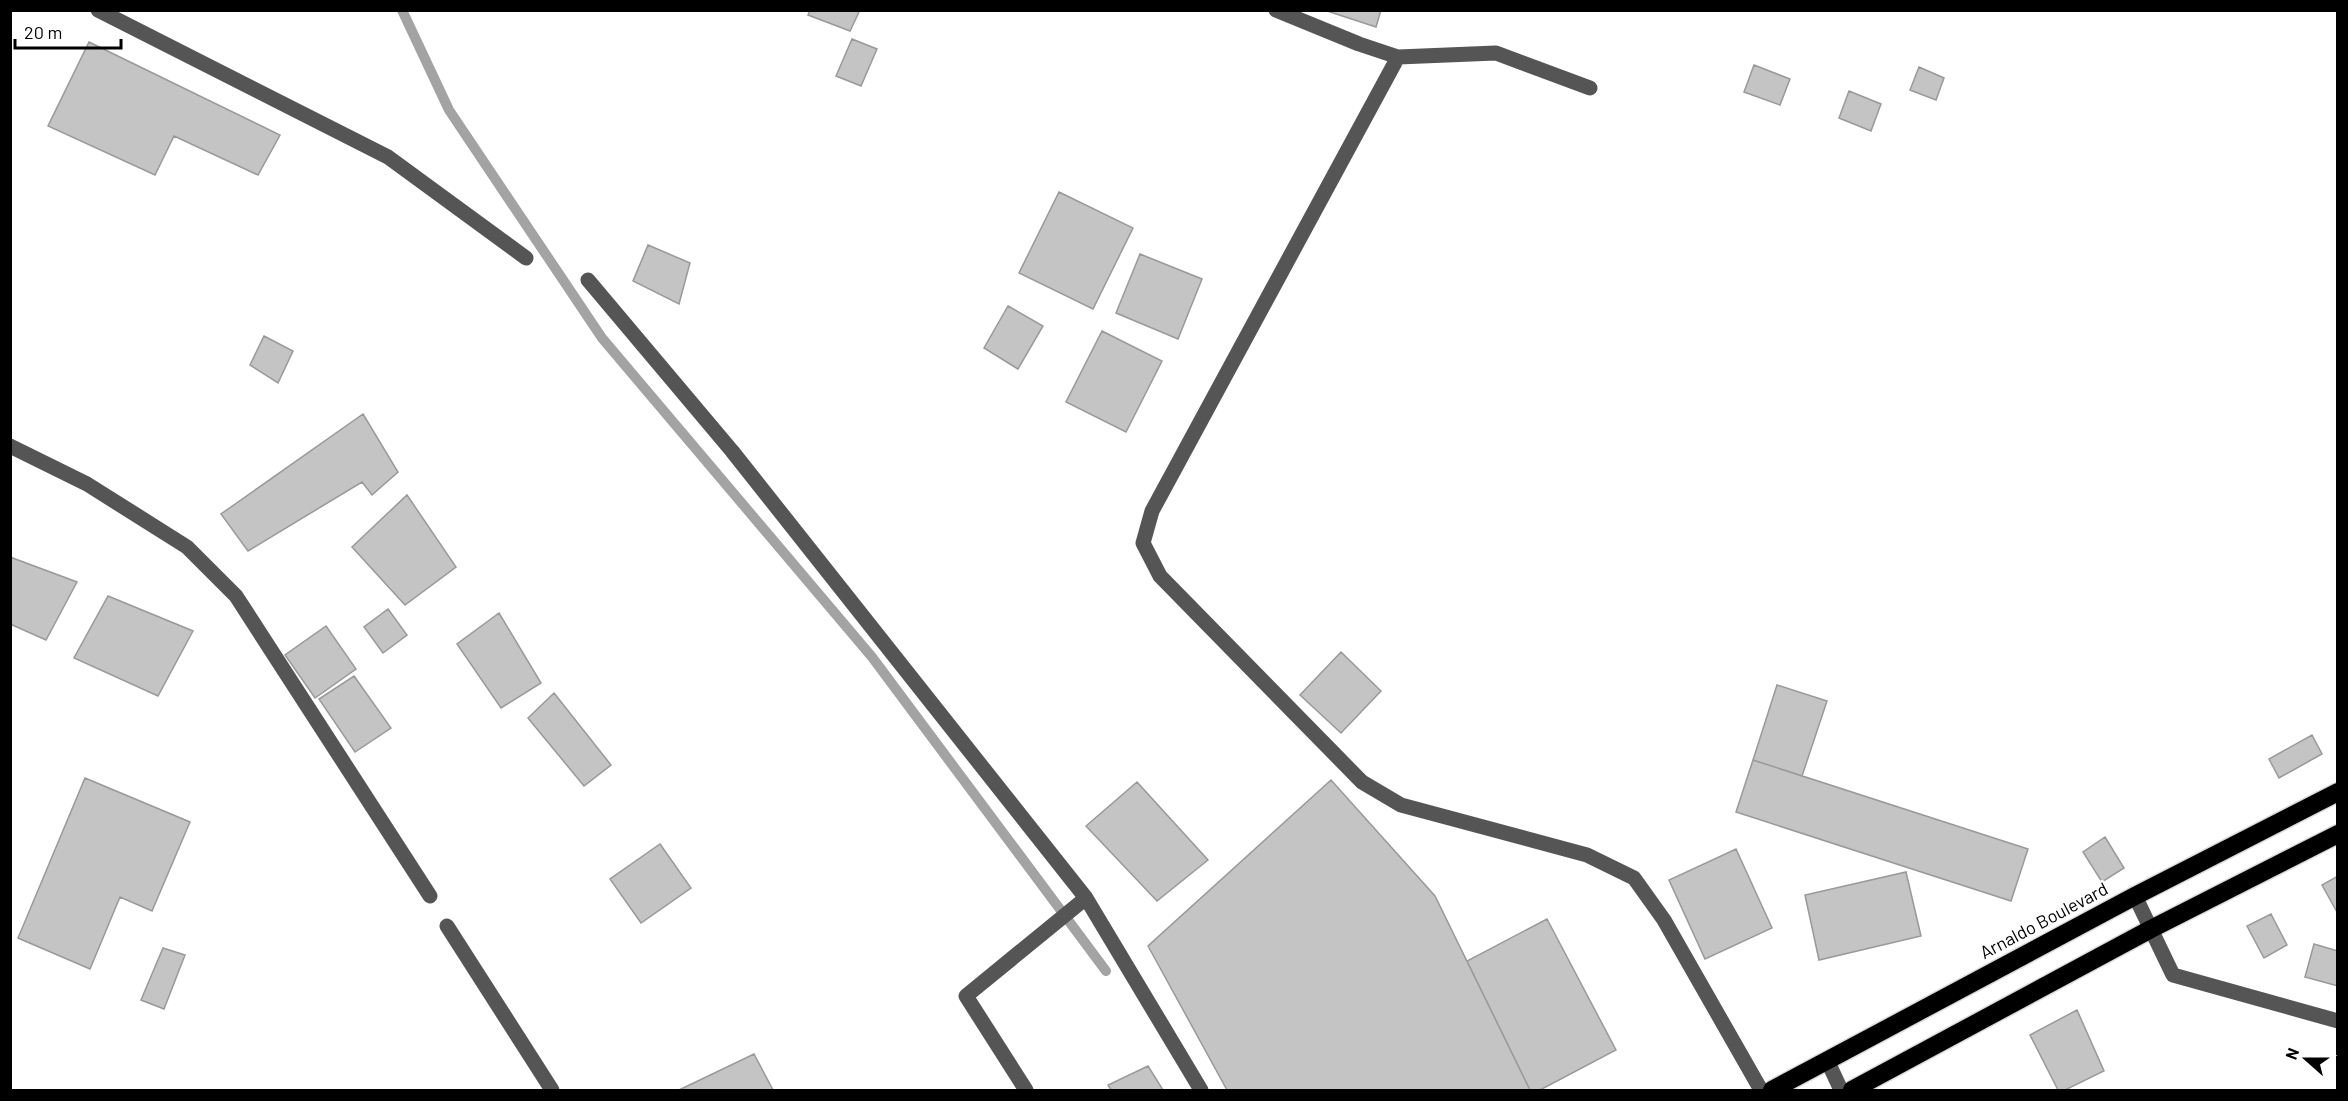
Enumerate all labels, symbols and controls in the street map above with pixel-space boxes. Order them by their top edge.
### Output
scale bar [15,12,122,50]
text: 20 m [24,21,62,43]
street label: Arnaldo Boulevard [1976,877,2111,963]
north arrow [2276,1029,2336,1089]
text: N [2281,1045,2302,1062]

